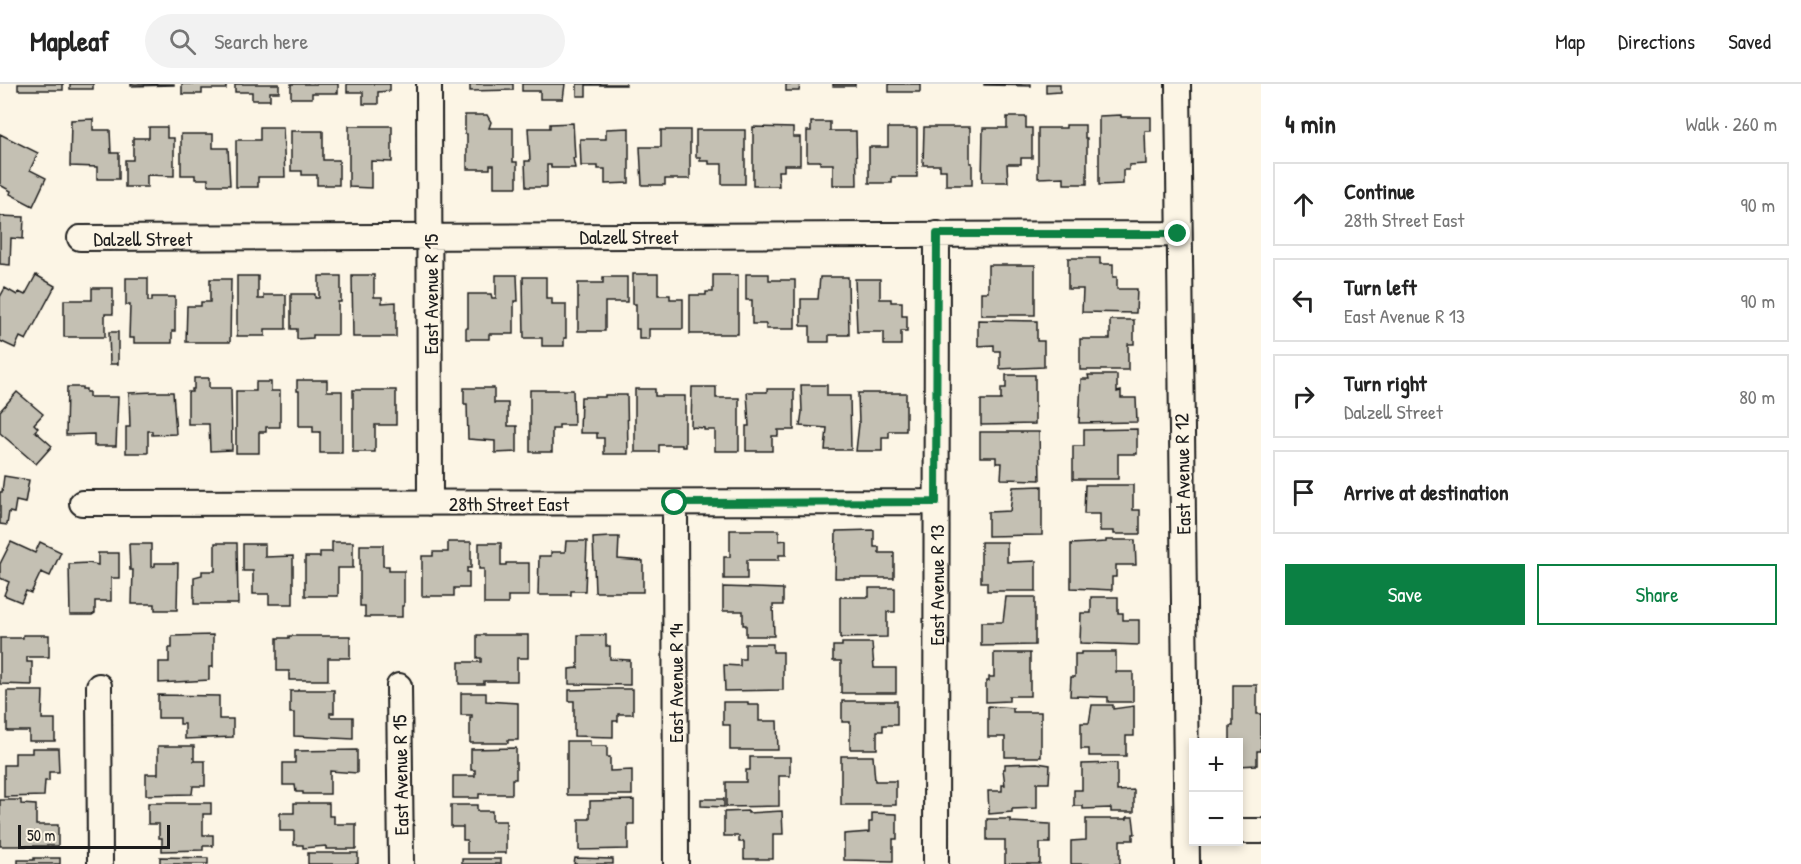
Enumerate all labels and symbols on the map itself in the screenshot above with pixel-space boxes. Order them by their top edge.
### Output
route end [1164,220,1190,246]
street label: Dalzell Street [580,223,680,250]
street label: Dalzell Street [94,225,194,252]
street label: East Avenue R 15 [417,233,444,354]
street label: East Avenue R 12 [1167,412,1197,535]
route start [661,489,687,515]
street label: 28th Street East [449,490,570,517]
street label: East Avenue R 13 [923,524,950,646]
street label: East Avenue R 14 [662,623,689,743]
street label: East Avenue R 15 [385,714,415,836]
scale bar [18,822,170,850]

